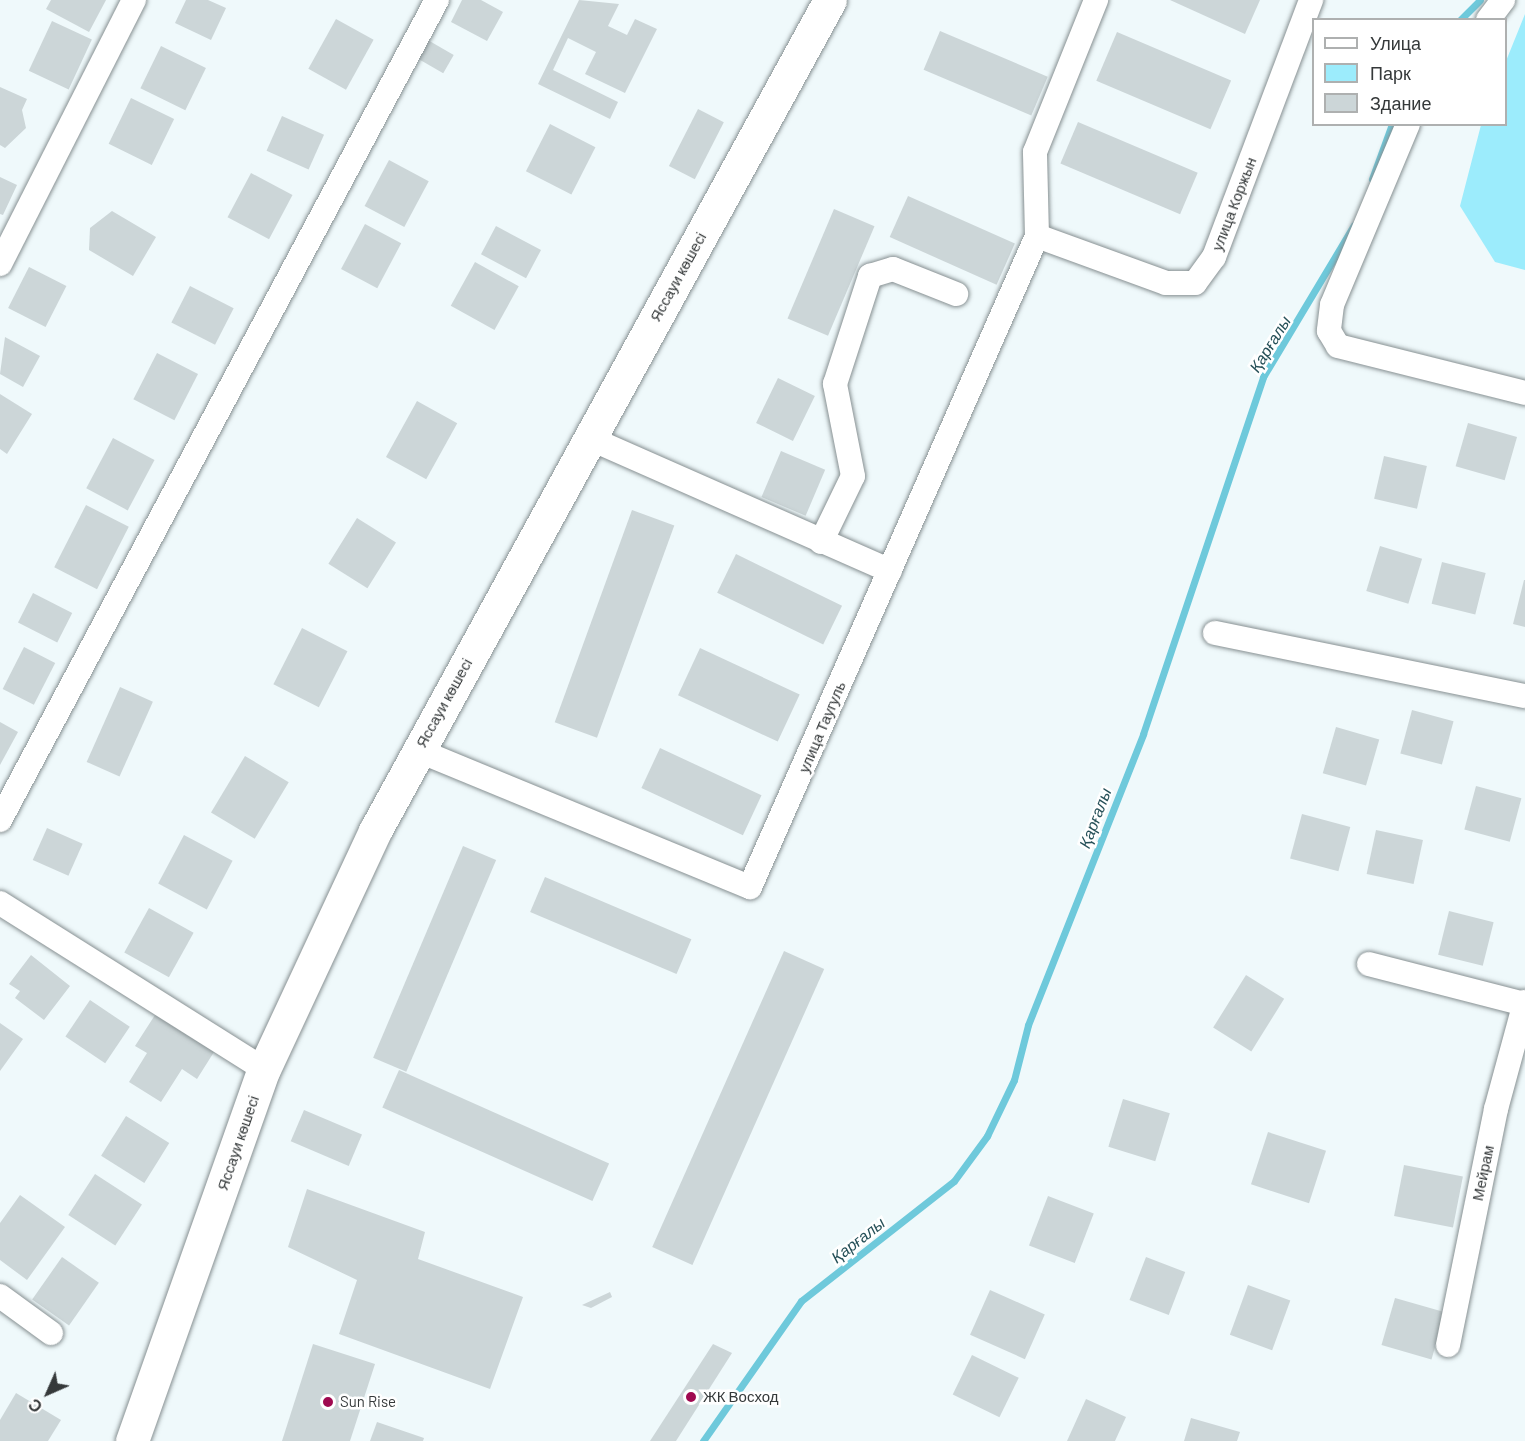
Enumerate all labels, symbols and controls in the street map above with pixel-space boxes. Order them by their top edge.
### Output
legend [1312,18,1507,126]
text: Улица [1370,32,1421,54]
text: Парк [1370,62,1411,84]
text: Здание [1370,92,1431,114]
street label: улица Коржын [1208,155,1260,253]
street label: Яссауи көшесі [646,229,710,325]
water label: Қарғалы [1245,312,1295,376]
street label: Яссауи көшесі [412,655,476,751]
street label: улица Таугуль [795,679,849,775]
water label: Қарғалы [1075,785,1115,851]
street label: Яссауи көшесі [213,1093,263,1193]
street label: Мейрам [1468,1144,1498,1202]
water label: Қарғалы [827,1213,889,1267]
north arrow [18,1363,78,1423]
place label: ЖК Восход [703,1388,779,1406]
marker: ЖК Восход [684,1390,698,1404]
place label: Sun Rise [340,1393,396,1411]
text: С [24,1395,46,1417]
marker: Sun Rise [321,1395,335,1409]

